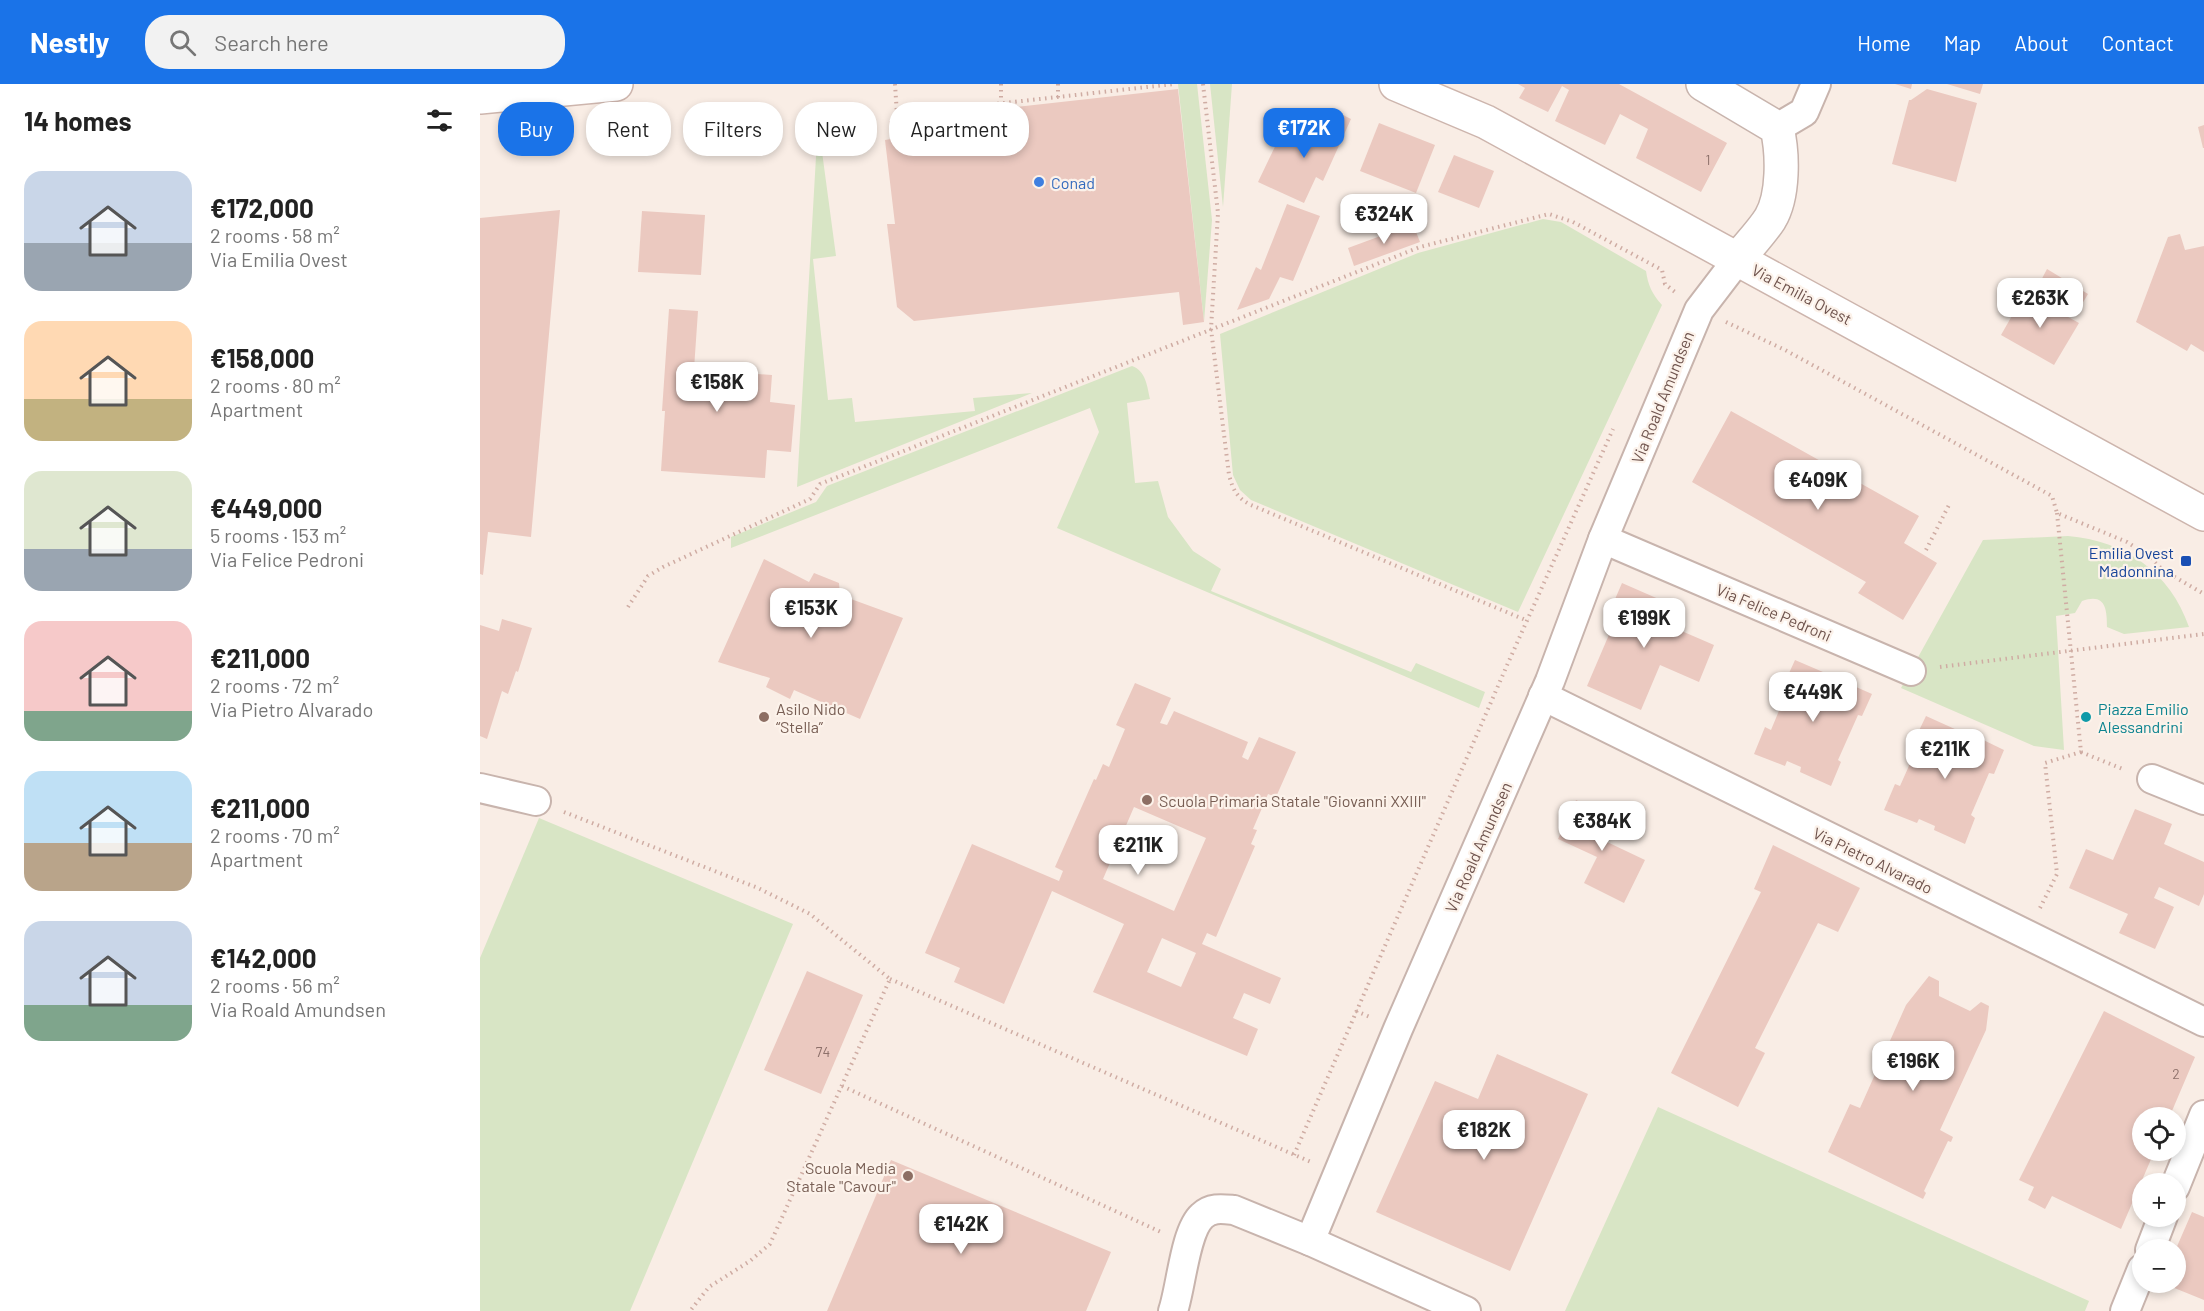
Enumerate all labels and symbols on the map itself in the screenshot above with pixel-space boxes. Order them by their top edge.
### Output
pin: €172K [1262,108,1346,159]
house number: 1 [1706,151,1710,168]
place label: Conad [1051,173,1095,192]
marker: Conad [1032,175,1046,189]
pin: €324K [1342,194,1426,245]
street label: Via Emilia Ovest [1749,260,1855,328]
pin: €263K [1998,278,2082,329]
street label: Via Roald Amundsen [1627,328,1697,466]
pin: €158K [675,362,759,413]
pin: €409K [1776,460,1860,511]
place label: Emilia Ovest Madonnina [2089,543,2174,580]
marker: Emilia Ovest Madonnina [2179,554,2193,568]
street label: Via Felice Pedroni [1714,579,1834,645]
pin: €153K [769,588,853,639]
pin: €199K [1602,598,1686,649]
pin: €449K [1771,672,1855,723]
place label: Asilo Nido “Stella” [776,699,845,736]
place label: Piazza Emilio Alessandrini [2098,699,2189,736]
marker: Asilo Nido “Stella” [757,710,771,724]
marker: Piazza Emilio Alessandrini [2079,710,2093,724]
pin: €211K [1903,729,1987,780]
street label: Via Roald Amundsen [1441,779,1515,915]
place label: Scuola Primaria Statale "Giovanni XXIII" [1159,791,1426,810]
marker: Scuola Primaria Statale "Giovanni XXIII" [1140,793,1154,807]
pin: €384K [1560,801,1644,852]
street label: Via Pietro Alvarado [1810,823,1936,897]
pin: €211K [1096,825,1180,876]
pin: €196K [1871,1041,1955,1092]
house number: 74 [816,1043,830,1060]
house number: 2 [2172,1065,2180,1082]
pin: €182K [1442,1110,1526,1161]
place label: Scuola Media Statale "Cavour" [786,1158,896,1195]
marker: Scuola Media Statale "Cavour" [901,1169,915,1183]
pin: €142K [919,1204,1003,1255]

